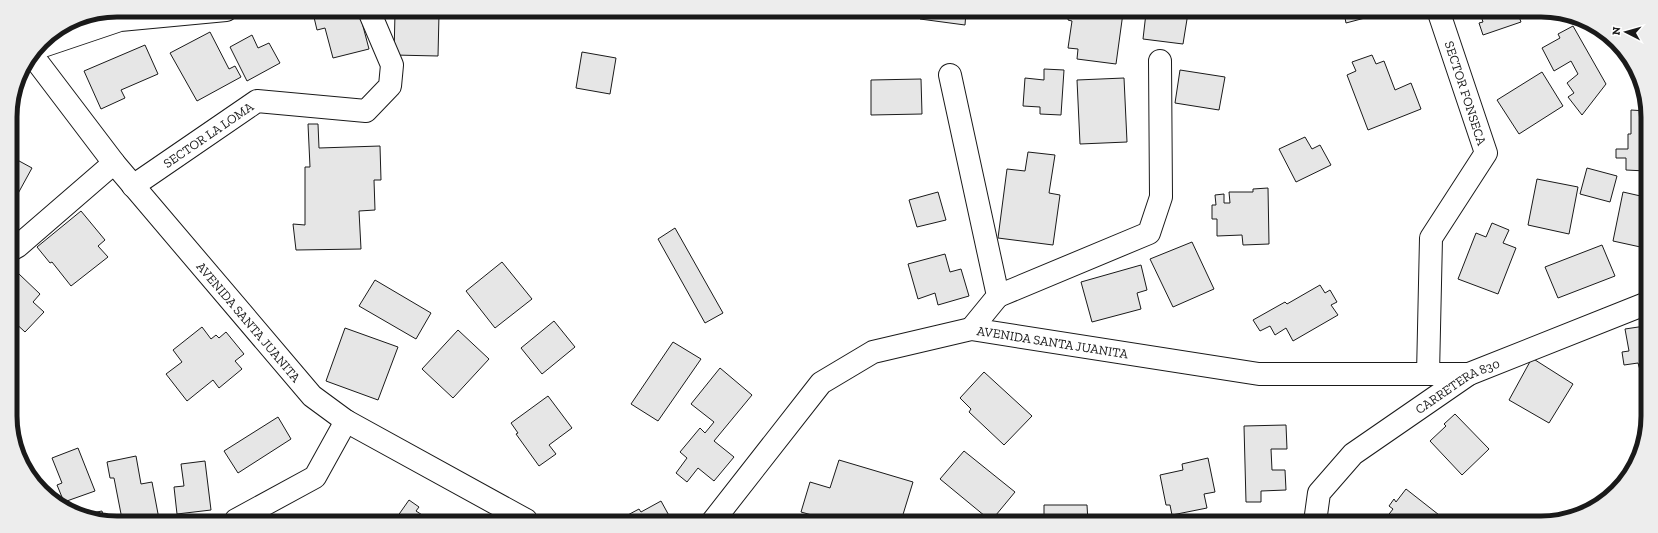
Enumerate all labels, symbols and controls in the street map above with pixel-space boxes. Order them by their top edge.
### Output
north arrow [1606,12,1646,52]
text: N [1610,26,1624,36]
street label: SECTOR FONSECA [1442,39,1490,148]
street label: SECTOR LA LOMA [161,99,257,171]
street label: AVENIDA SANTA JUANITA [193,259,304,386]
street label: AVENIDA SANTA JUANITA [976,323,1130,362]
street label: CARRETERA 830 [1412,356,1502,417]

